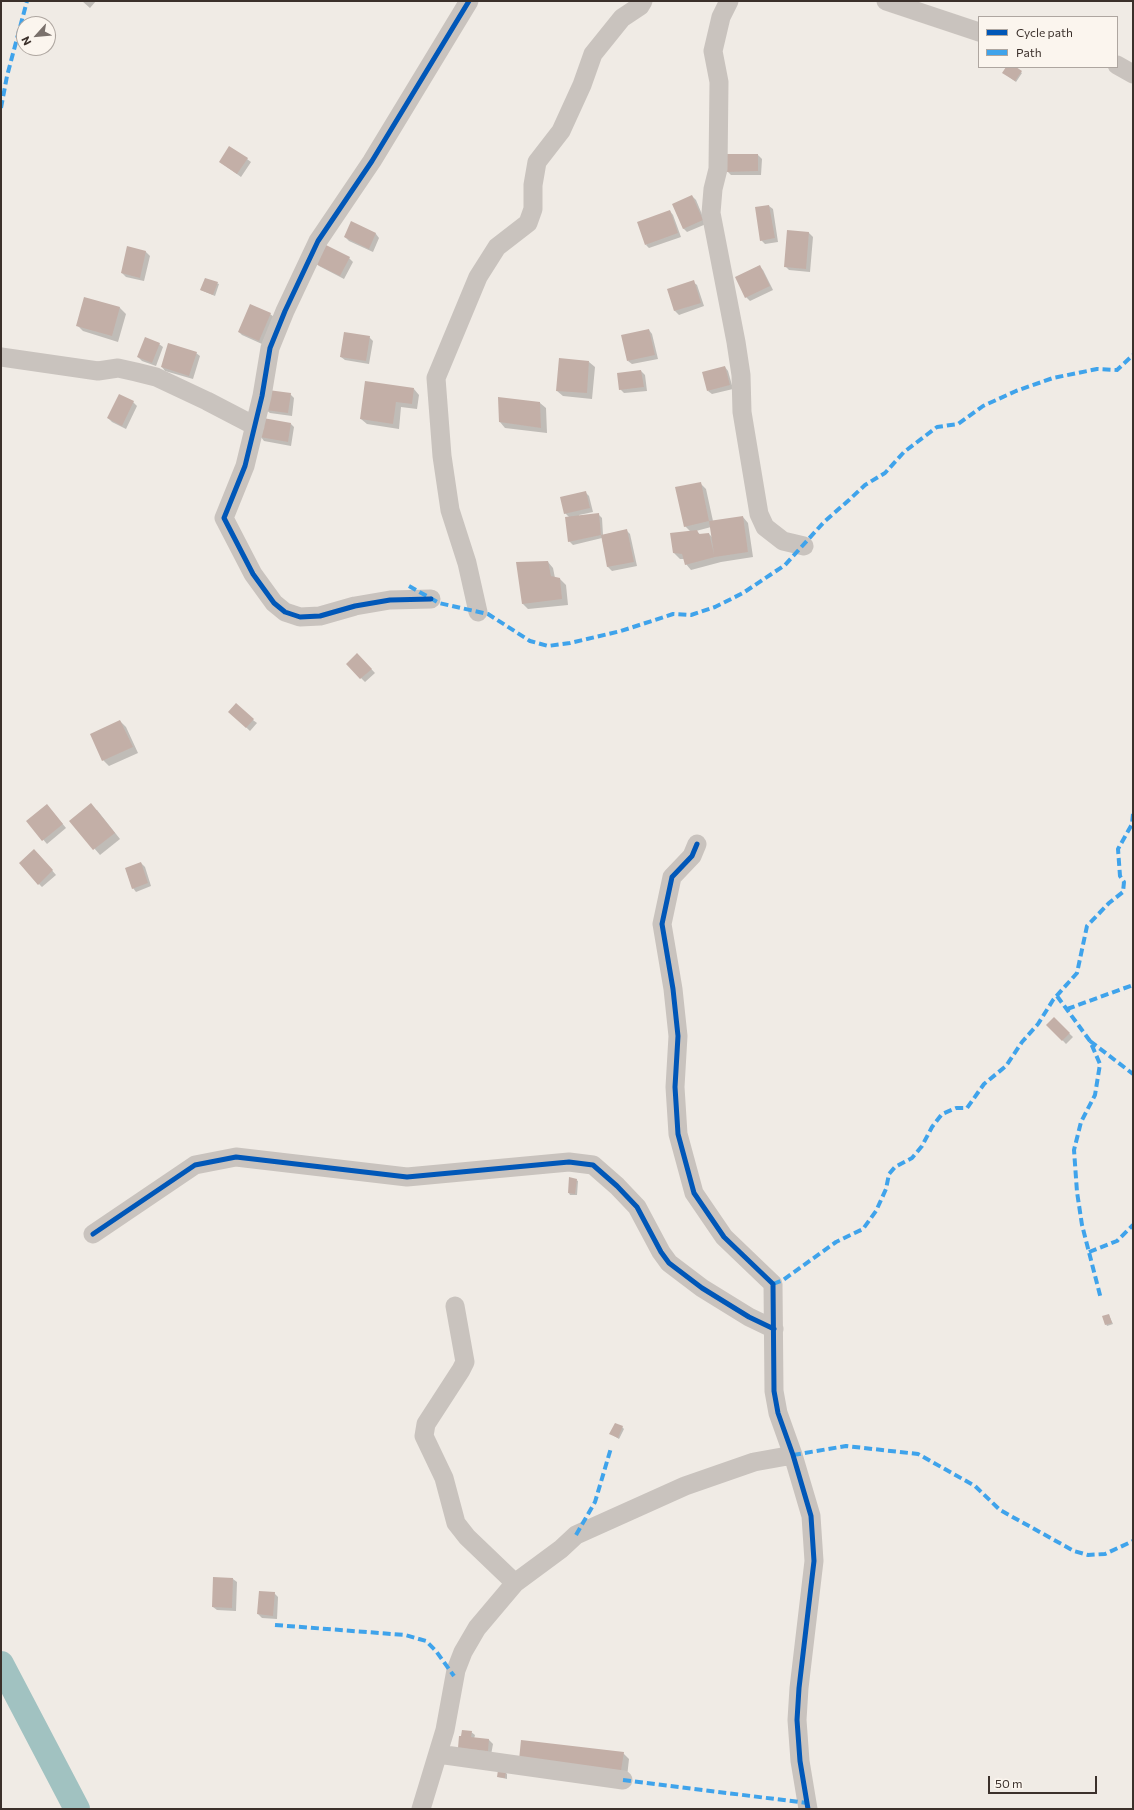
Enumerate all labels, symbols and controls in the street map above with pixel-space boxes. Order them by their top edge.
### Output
north arrow [16,16,56,56]
legend [978,16,1118,68]
text: Cycle path [1016,25,1073,39]
text: N [18,35,33,48]
text: Path [1016,45,1042,59]
scale bar [990,1768,1099,1794]
text: 50 m [995,1776,1023,1790]

